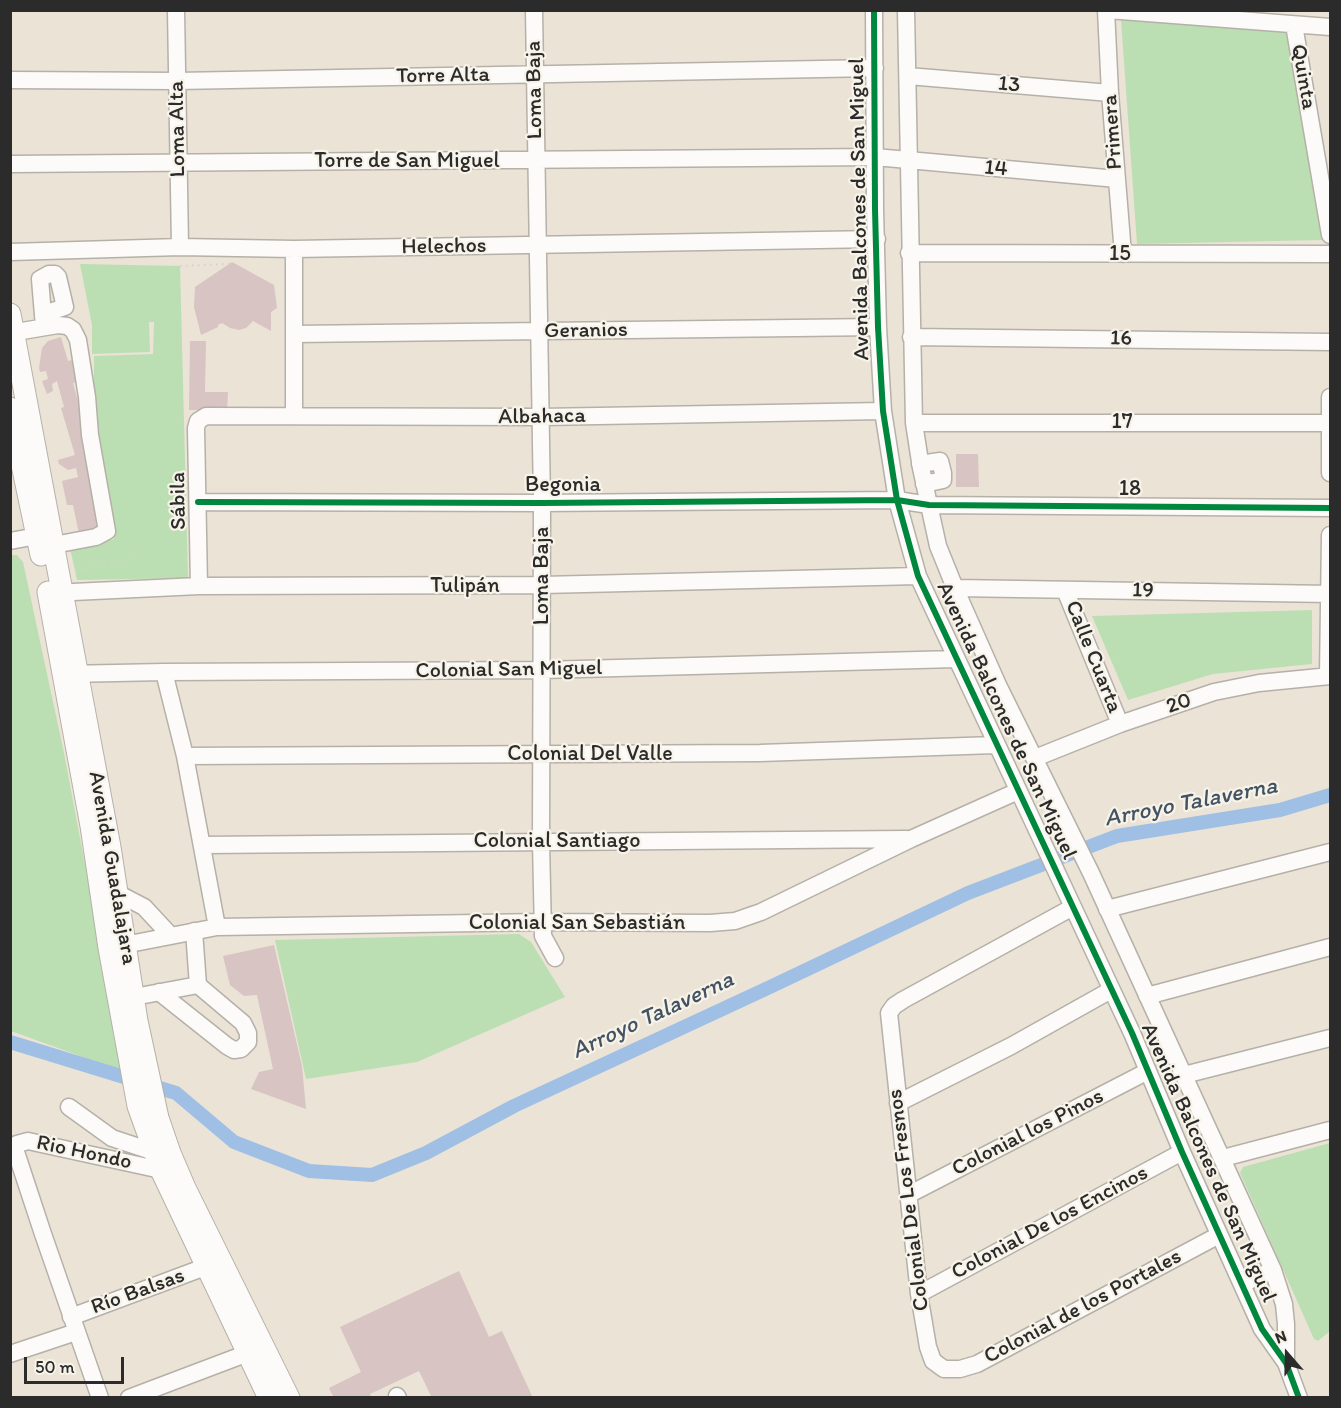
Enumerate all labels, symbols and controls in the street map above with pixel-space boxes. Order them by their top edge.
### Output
street label: Loma Baja [521,40,549,140]
street label: Quinta [1284,42,1322,112]
street label: Avenida Balcones de San Miguel [844,57,876,361]
street label: Torre Alta [396,62,490,90]
street label: 13 [997,71,1021,99]
street label: Loma Alta [164,80,192,178]
street label: Primera [1097,94,1129,170]
street label: Torre de San Miguel [314,148,500,174]
street label: 14 [983,155,1009,183]
street label: Helechos [401,233,487,261]
street label: 15 [1109,241,1131,267]
street label: Geranios [544,317,628,345]
street label: 16 [1110,326,1132,352]
street label: Albahaca [498,403,586,431]
street label: 17 [1111,409,1133,435]
street label: Sábila [165,472,193,530]
street label: Begonia [525,472,601,498]
street label: 18 [1119,476,1141,502]
street label: Loma Baja [529,527,555,625]
street label: Tulipán [430,573,500,599]
street label: Avenida Balcones de San Miguel [930,578,1082,864]
street label: 19 [1132,578,1154,604]
street label: Calle Cuarta [1059,597,1127,717]
street label: Colonial San Miguel [415,655,603,685]
street label: 20 [1163,687,1195,721]
street label: Colonial Del Valle [507,741,673,767]
street label: Avenida Guadalajara [82,769,142,967]
water label: Arroyo Talaverna [1102,772,1280,834]
street label: Colonial Santiago [474,828,640,854]
street label: Colonial San Sebastián [469,910,685,936]
water label: Arroyo Talaverna [567,966,739,1066]
street label: Avenida Balcones de San Miguel [1134,1019,1282,1307]
street label: Colonial los Pinos [948,1083,1108,1183]
street label: Colonial De Los Fresnos [882,1088,936,1312]
street label: Rio Hondo [34,1130,134,1176]
street label: Colonial De los Encinos [947,1160,1153,1286]
street label: Colonial de los Portales [980,1244,1186,1370]
street label: Río Balsas [88,1263,188,1321]
north arrow [1257,1324,1317,1384]
text: N [1272,1326,1289,1347]
scale bar [27,1345,128,1383]
text: 50 m [35,1356,75,1378]

